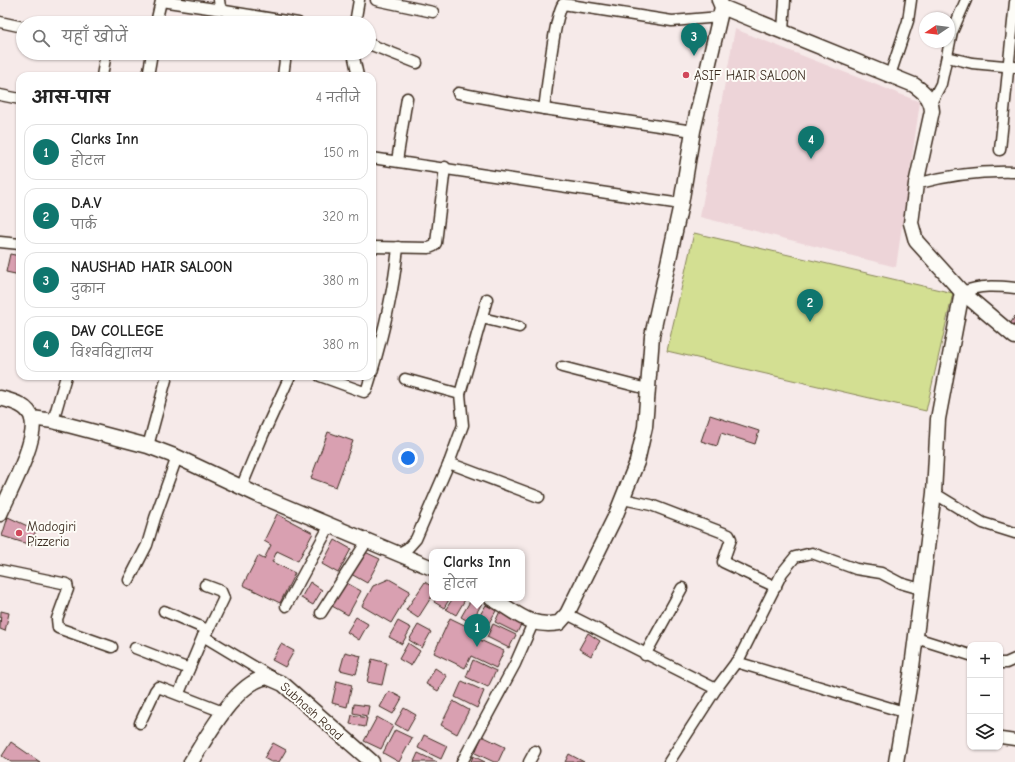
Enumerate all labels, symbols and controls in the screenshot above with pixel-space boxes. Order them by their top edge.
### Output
north arrow [919,12,955,48]
search box [16,16,376,60]
pin: 3 [681,23,707,56]
icon: search [30,27,52,49]
text: यहाँ खोजें [62,28,128,46]
place label: ASIF HAIR SALOON [694,68,806,83]
marker: ASIF HAIR SALOON [681,70,691,80]
text: आस-पास [32,88,110,107]
text: 4 नतीजे [316,90,360,105]
pin: 4 [798,126,824,159]
text: Clarks Inn [71,130,139,148]
text: 1 [43,145,49,160]
text: 150 m [324,145,359,160]
text: होटल [71,153,105,168]
text: D.A.V [71,194,102,212]
text: 2 [43,209,49,224]
text: 320 m [323,209,359,224]
text: पार्क [71,217,97,232]
text: NAUSHAD HAIR SALOON [71,258,233,276]
text: 3 [43,273,49,288]
text: 380 m [323,273,359,288]
text: दुकान [71,281,105,296]
pin: 2 [797,289,823,322]
text: DAV COLLEGE [71,322,163,340]
text: 4 [43,337,49,352]
text: 380 m [323,337,359,352]
text: विश्वविद्यालय [71,345,153,360]
your location [398,448,418,468]
place label: Madogiri Pizzeria [27,519,76,549]
marker: Madogiri Pizzeria [14,528,24,538]
popup [429,549,525,601]
text: Clarks Inn [443,553,511,571]
text: होटल [443,576,477,591]
pin: 1 [464,614,490,647]
map controls [967,642,1003,750]
button: + [967,642,1003,678]
button: − [967,678,1003,714]
street label: Subhash Road [278,679,346,743]
button: layers [967,714,1003,750]

